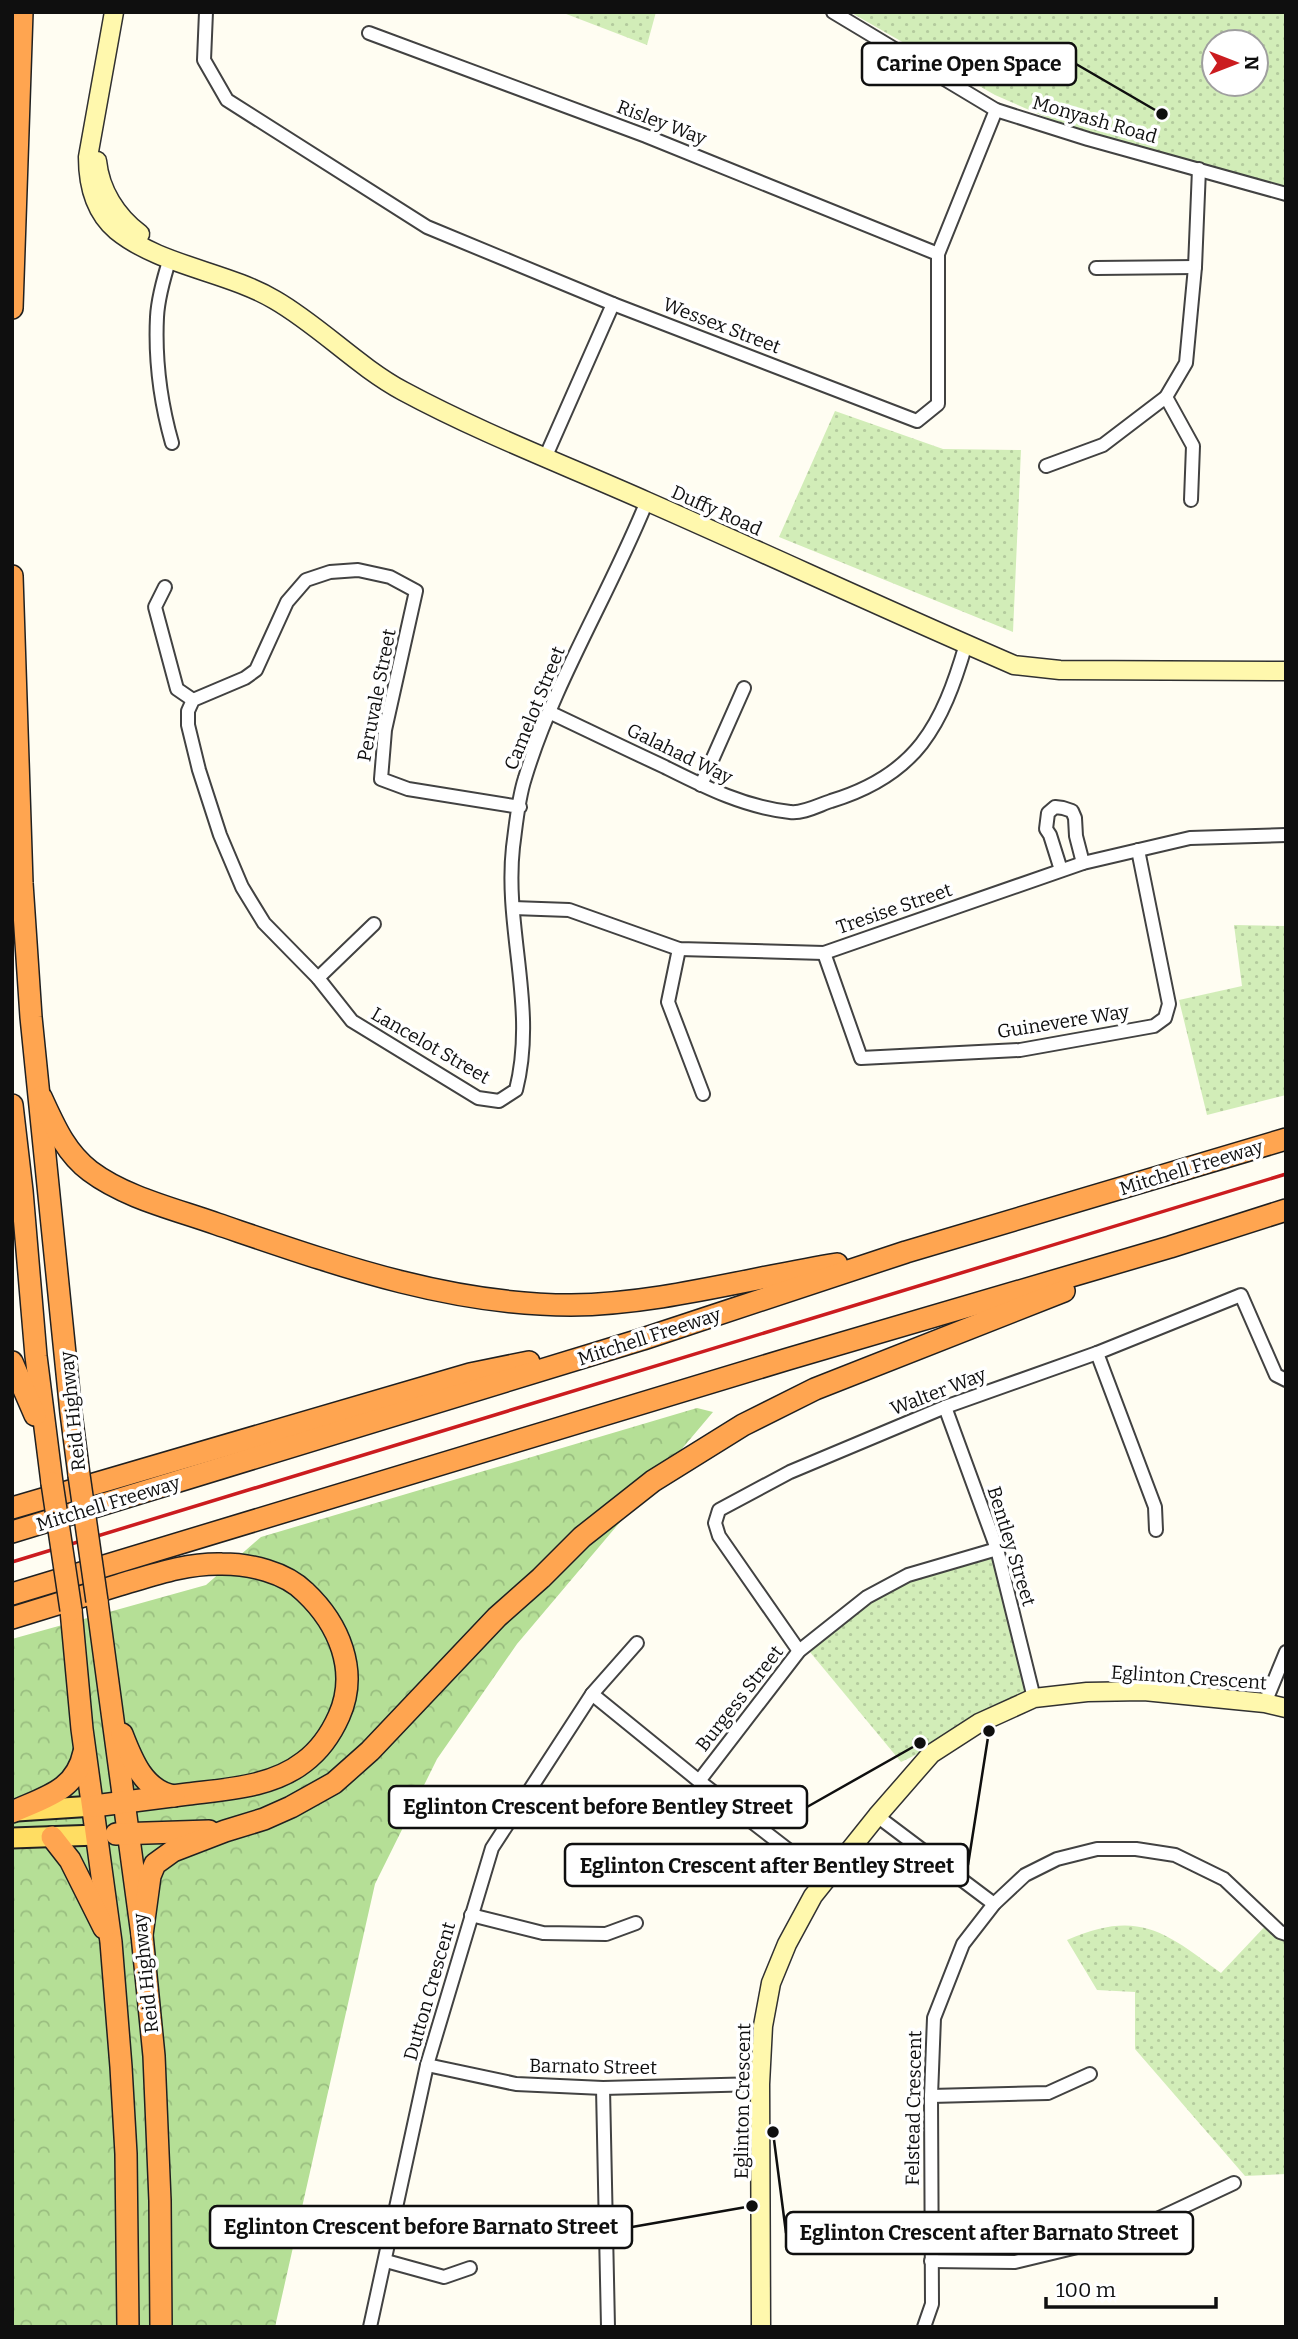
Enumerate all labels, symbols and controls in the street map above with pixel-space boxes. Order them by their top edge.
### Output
north arrow [1200,28,1270,98]
callout: Carine Open Space [862,43,1076,85]
text: Carine Open Space [876,51,1062,77]
text: N [1240,56,1263,71]
street label: Monyash Road [1030,91,1160,148]
street label: Risley Way [614,95,711,150]
street label: Wessex Street [660,292,784,359]
street label: Duffy Road [668,480,766,541]
street label: Peruvale Street [352,627,401,763]
street label: Camelot Street [499,643,570,773]
street label: Galahad Way [623,718,737,789]
street label: Tresise Street [833,878,955,939]
street label: Guinevere Way [995,1000,1132,1043]
street label: Lancelot Street [367,1002,494,1089]
street label: Mitchell Freeway [1117,1134,1267,1200]
street label: Mitchell Freeway [575,1302,724,1370]
street label: Reid Highway [55,1349,90,1472]
street label: Walter Way [887,1362,990,1420]
street label: Mitchell Freeway [34,1470,184,1536]
street label: Bentley Street [982,1483,1041,1609]
street label: Burgess Street [691,1641,788,1756]
street label: Eglinton Crescent [1110,1661,1268,1694]
callout: Eglinton Crescent before Bentley Street [389,1786,807,1828]
text: Eglinton Crescent before Bentley Street [403,1794,794,1820]
callout: Eglinton Crescent after Bentley Street [565,1844,968,1886]
text: Eglinton Crescent after Bentley Street [580,1853,955,1879]
street label: Reid Highway [128,1911,163,2034]
street label: Dutton Crescent [399,1919,460,2063]
street label: Eglinton Crescent [730,2023,755,2179]
street label: Felstead Crescent [901,2030,926,2186]
street label: Barnato Street [529,2054,657,2079]
callout: Eglinton Crescent before Barnato Street [210,2206,632,2248]
callout: Eglinton Crescent after Barnato Street [786,2212,1193,2254]
text: Eglinton Crescent before Barnato Street [224,2214,619,2240]
text: Eglinton Crescent after Barnato Street [800,2220,1179,2246]
scale bar [1046,2266,1216,2310]
text: 100 m [1056,2277,1116,2303]

